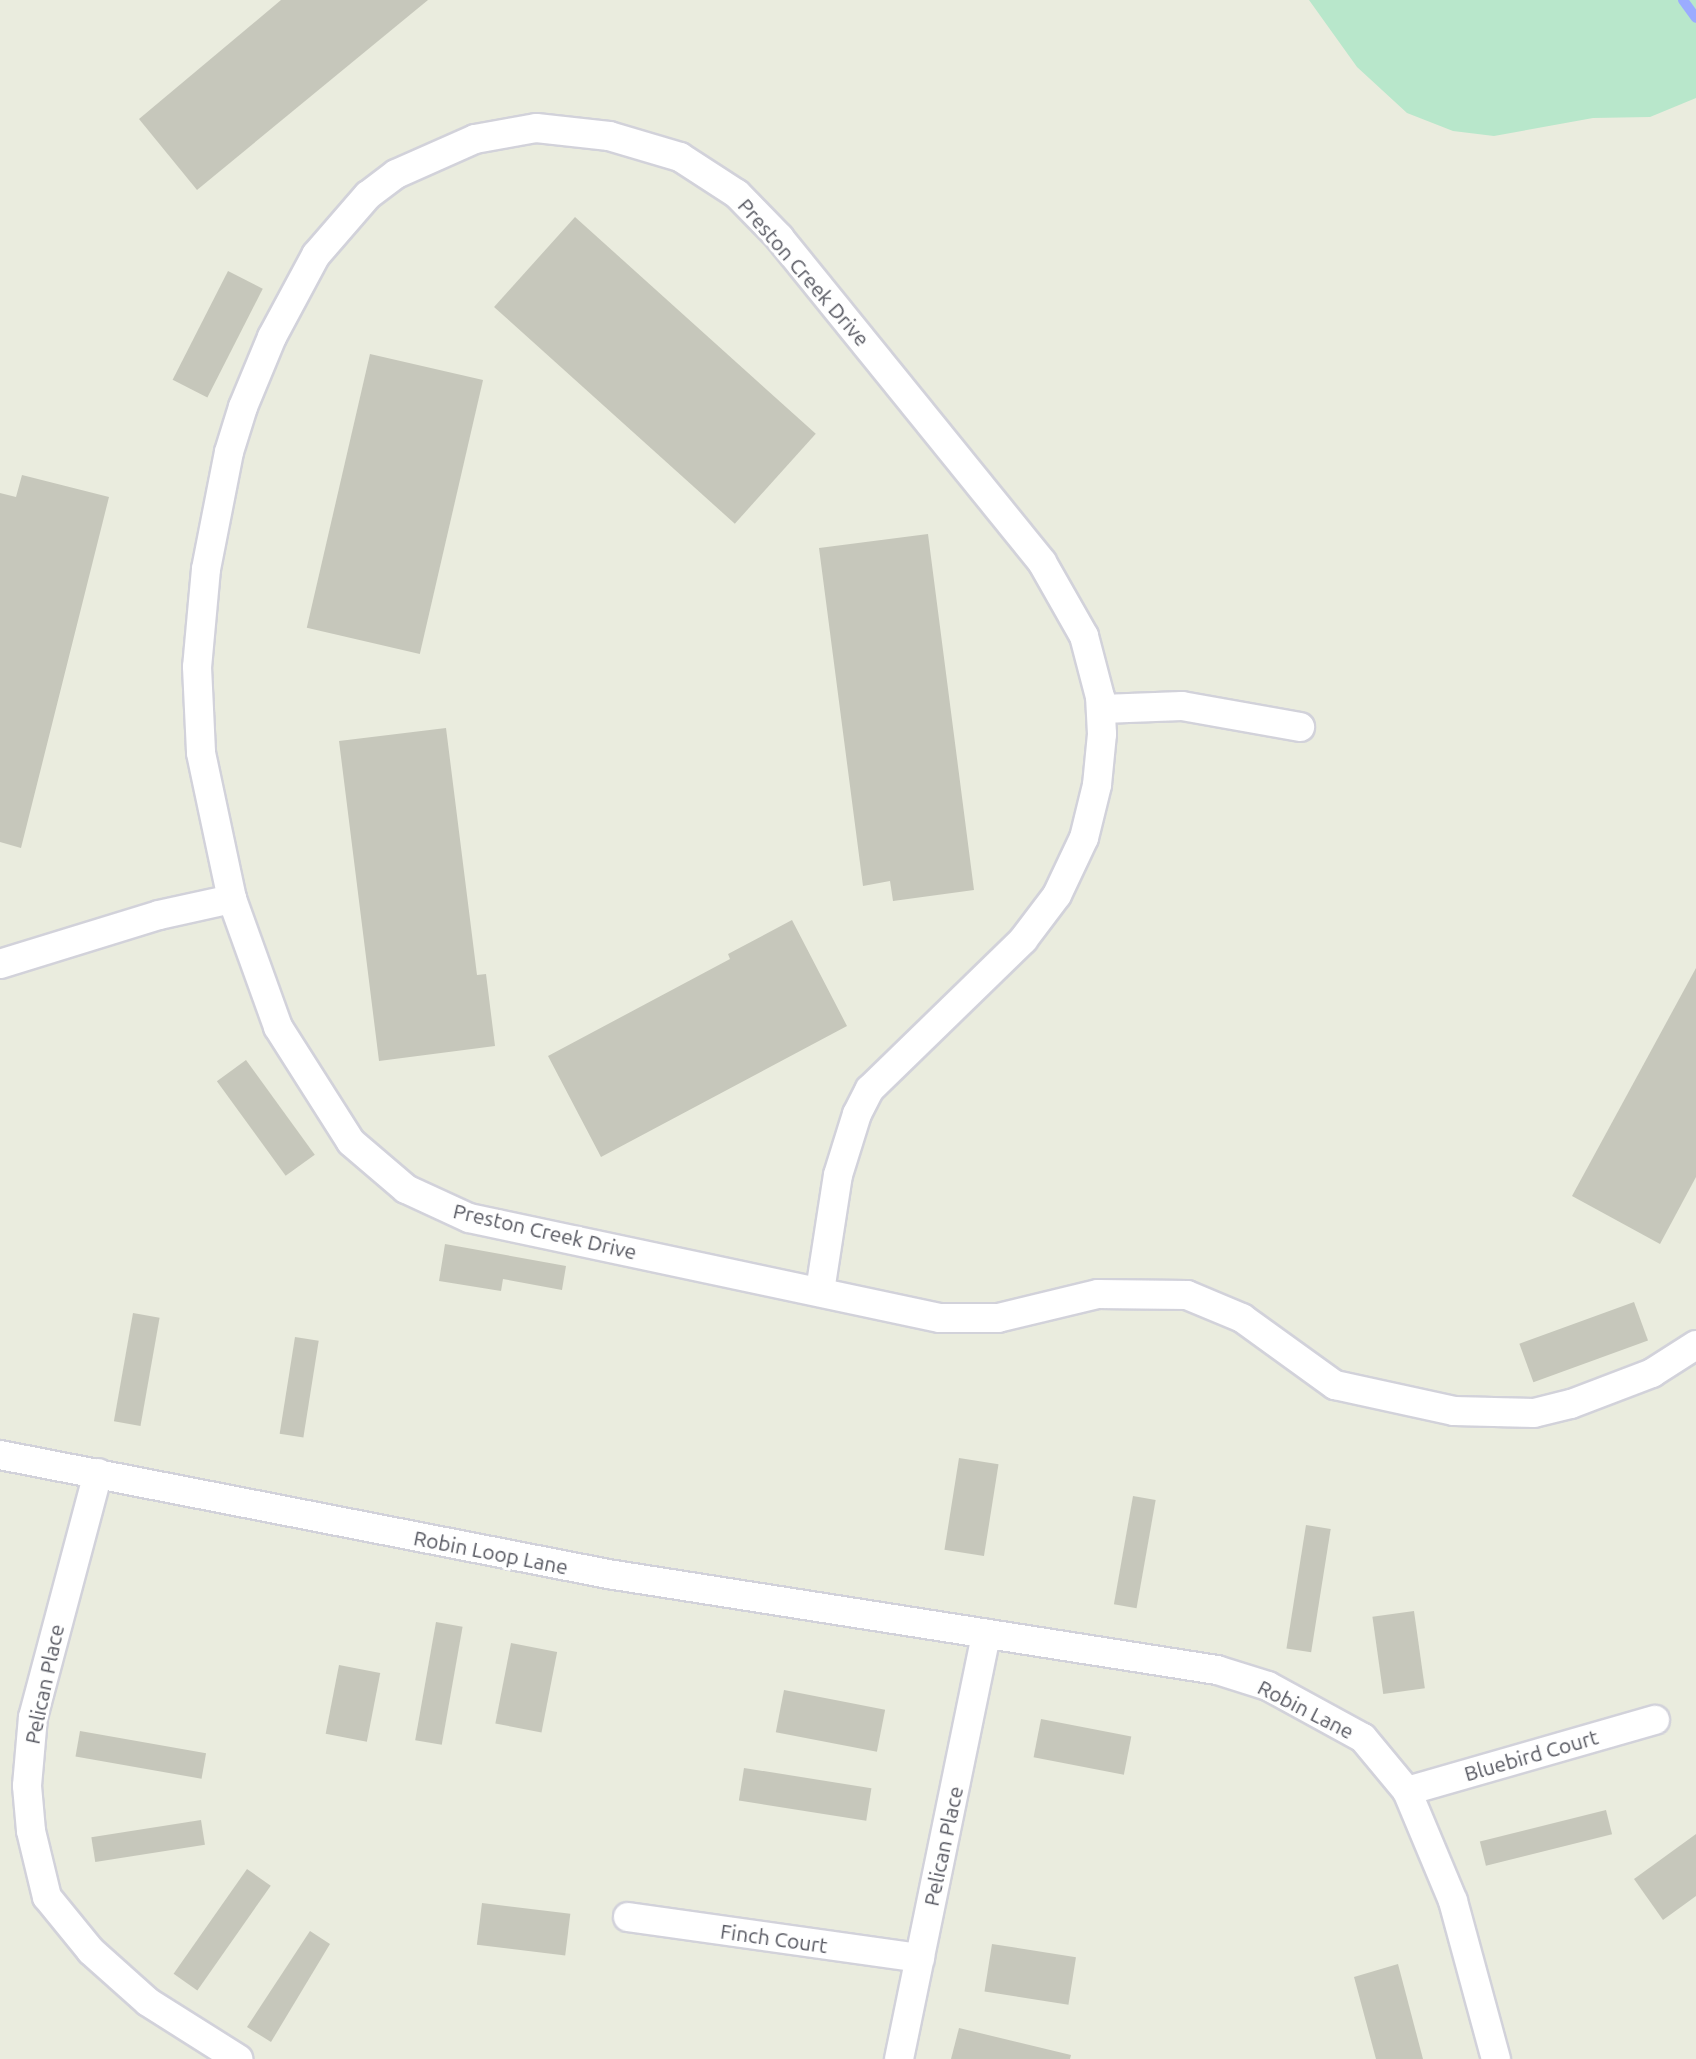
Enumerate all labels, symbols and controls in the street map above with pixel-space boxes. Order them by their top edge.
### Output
street label: Preston Creek Drive [733,193,875,351]
street label: Preston Creek Drive [451,1198,639,1264]
street label: Robin Loop Lane [412,1525,570,1579]
street label: Pelican Place [19,1622,69,1746]
street label: Robin Lane [1254,1674,1358,1744]
street label: Bluebird Court [1461,1724,1601,1786]
street label: Pelican Place [918,1784,968,1908]
street label: Finch Court [719,1918,829,1958]

